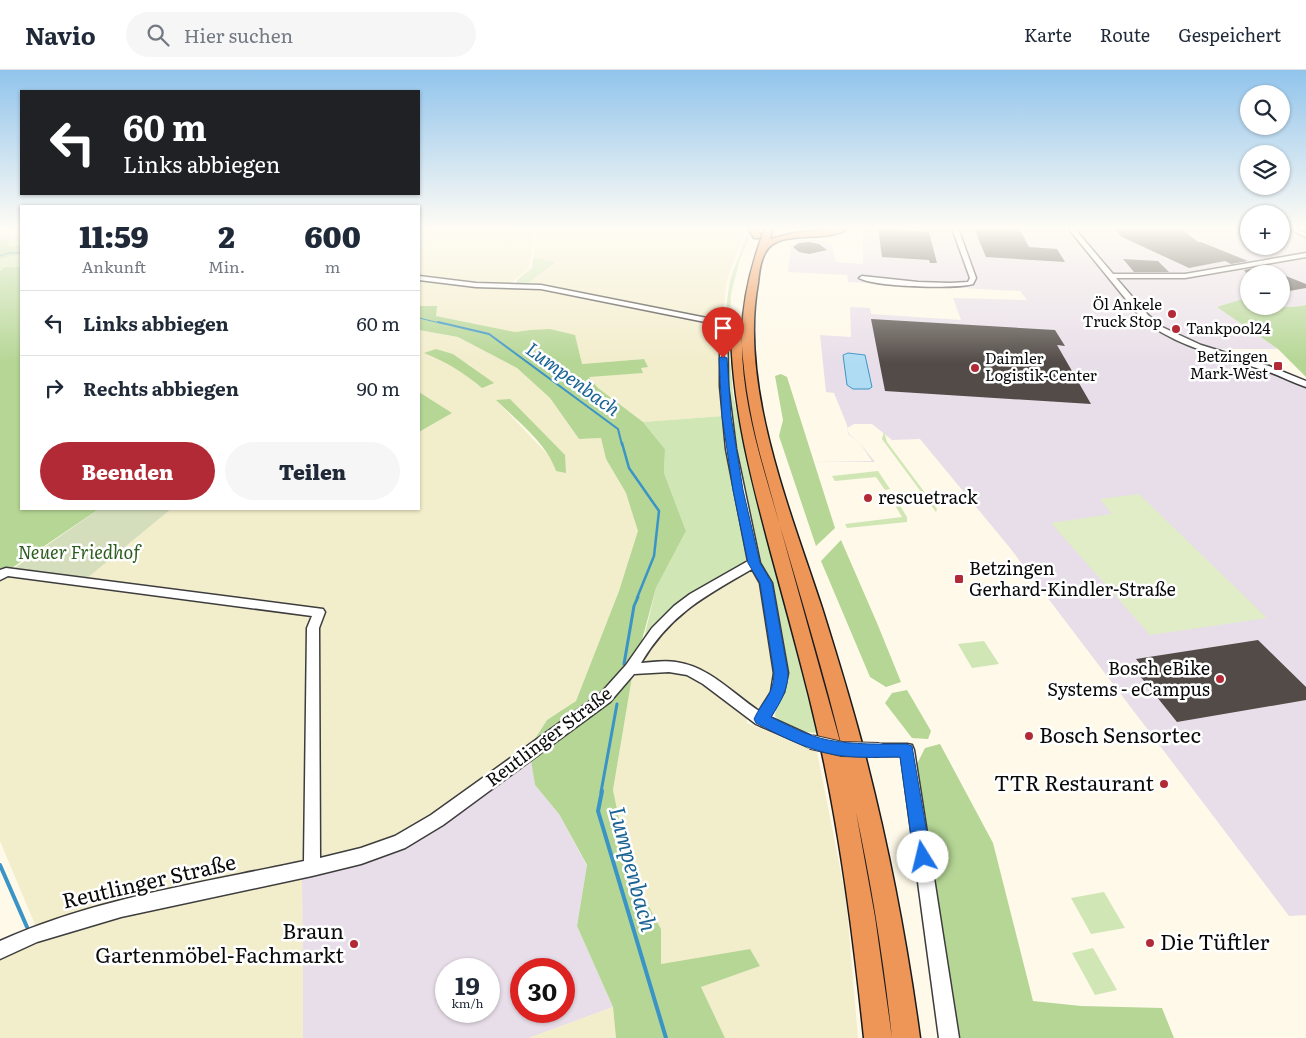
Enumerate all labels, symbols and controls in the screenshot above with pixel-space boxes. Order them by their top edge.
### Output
search box [126,12,476,57]
text: Navio [25,17,96,52]
icon: search [144,21,172,49]
text: Hier suchen [184,21,293,49]
text: Karte [1024,21,1072,48]
text: Route [1100,21,1150,48]
text: Gespeichert [1178,21,1281,48]
map controls [1240,85,1290,315]
button: search [1240,85,1290,135]
text: 60 m [123,100,207,152]
icon: left [40,110,105,175]
button: layers [1240,145,1290,195]
text: Links abbiegen [123,147,280,180]
button: + [1240,205,1290,255]
text: 11:59 [79,213,149,257]
text: 2 [218,213,235,257]
text: 600 [304,213,361,257]
text: Ankunft [82,254,146,278]
text: Min. [208,254,245,278]
text: m [325,254,340,278]
button: − [1240,265,1290,315]
place label: Öl Ankele Truck Stop [1082,292,1162,332]
pin [702,307,744,358]
marker: Öl Ankele Truck Stop [1166,308,1178,320]
icon: left [40,309,68,337]
text: Links abbiegen [83,309,229,337]
text: 60 m [357,309,400,337]
icon: arrive [709,314,737,342]
place label: Tankpool24 [1186,316,1270,339]
marker: Tankpool24 [1170,323,1182,335]
water label: Lumpenbach [521,334,627,422]
place label: Betzingen Mark-West [1190,344,1268,384]
place label: Daimler Logistik-Center [985,346,1097,386]
marker: Betzingen Mark-West [1272,360,1284,372]
marker: Daimler Logistik-Center [969,362,981,374]
icon: right [40,374,68,402]
text: Rechts abbiegen [83,374,239,402]
text: 90 m [357,374,400,402]
button: Beenden [40,442,215,500]
button: Teilen [225,442,400,500]
place label: rescuetrack [878,483,979,510]
marker: rescuetrack [862,492,874,504]
park label: Neuer Friedhof [18,538,142,565]
place label: Betzingen Gerhard-Kindler-Straße [969,554,1176,602]
marker: Betzingen Gerhard-Kindler-Straße [953,573,965,585]
place label: Bosch eBike Systems - eCampus [1047,654,1210,702]
marker: Bosch eBike Systems - eCampus [1214,673,1226,685]
street label: Reutlinger Straße [479,679,617,792]
place label: Bosch Sensortec [1039,718,1201,749]
marker: Bosch Sensortec [1023,730,1035,742]
place label: TTR Restaurant [994,766,1155,797]
marker: TTR Restaurant [1158,778,1170,790]
water label: Lumpenbach [602,802,667,935]
position arrow [896,830,948,882]
street label: Reutlinger Straße [59,844,238,915]
place label: Braun Gartenmöbel-Fachmarkt [95,914,345,969]
place label: Die Tüftler [1160,925,1270,956]
marker: Die Tüftler [1144,937,1156,949]
marker: Braun Gartenmöbel-Fachmarkt [348,938,360,950]
speed limit sign: 30 [510,958,575,1023]
text: 19 [455,966,480,1003]
text: km/h [452,994,483,1012]

